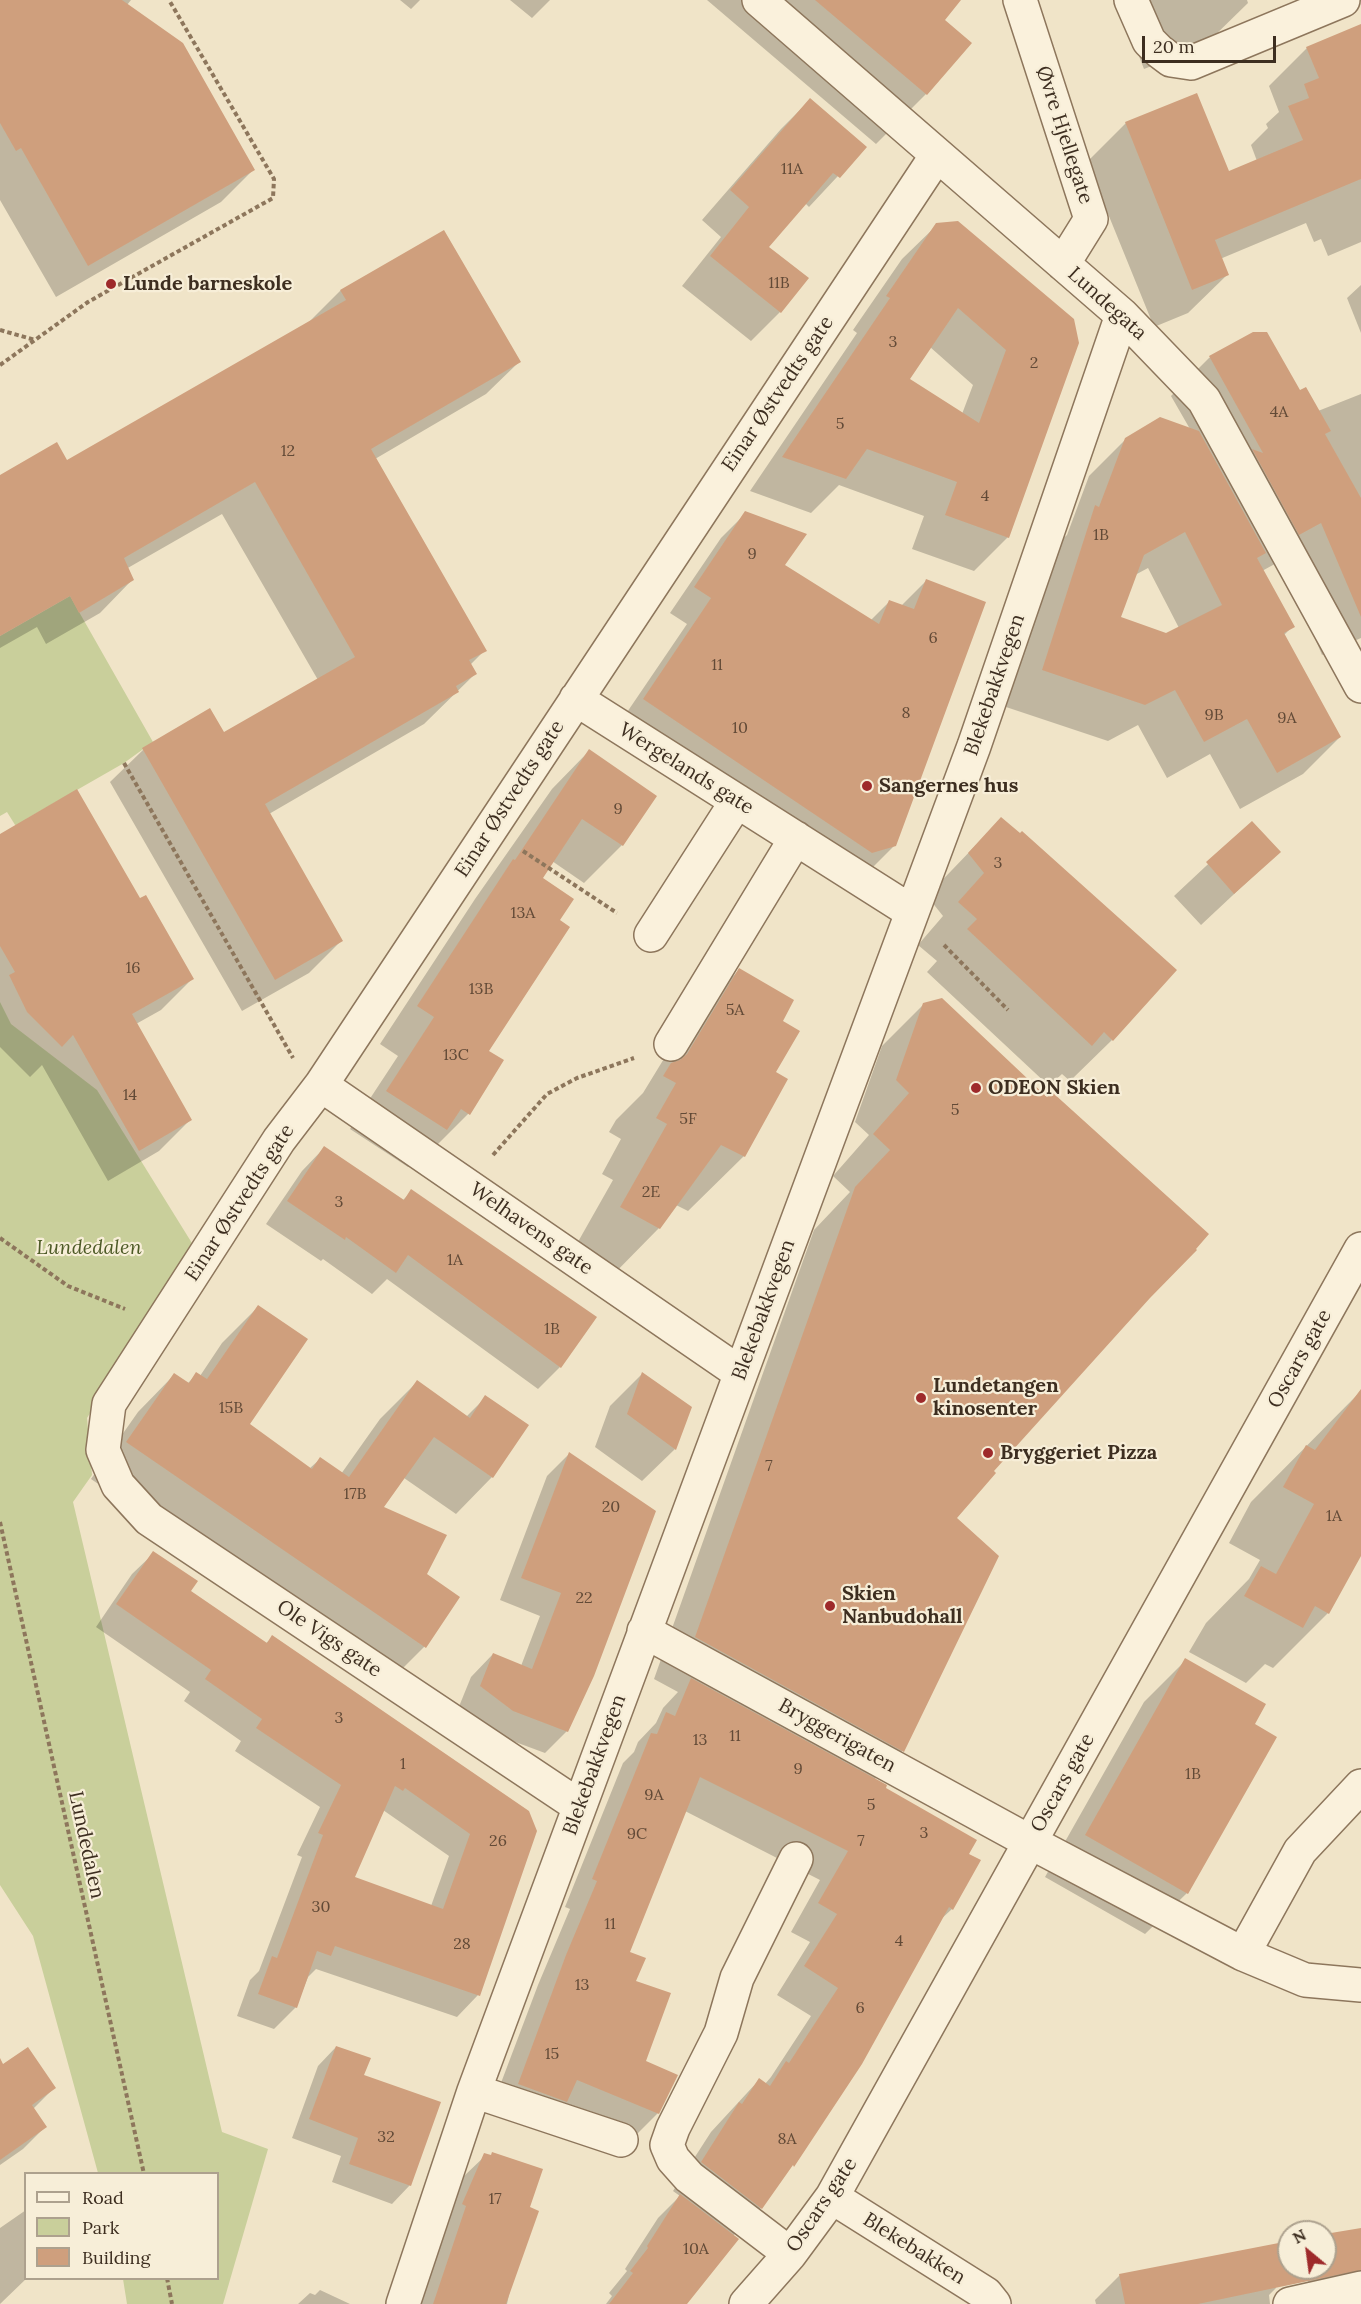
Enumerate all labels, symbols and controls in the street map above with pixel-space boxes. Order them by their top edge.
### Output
scale bar [1145,24,1278,62]
text: 20 m [1153,35,1195,58]
street label: Øvre Hjellegate [1030,63,1098,207]
house number: 11A [781,159,803,179]
street label: Lundegata [1063,262,1151,346]
place label: Lunde barneskole [123,272,292,296]
house number: 11B [768,273,790,293]
marker: Lunde barneskole [104,277,118,291]
street label: Einar Østvedts gate [717,312,839,476]
house number: 3 [889,332,897,352]
house number: 2 [1030,353,1038,373]
house number: 4A [1270,402,1288,422]
house number: 5 [836,414,844,434]
house number: 12 [281,441,295,461]
house number: 4 [981,486,989,506]
house number: 1B [1093,525,1109,545]
house number: 9 [747,544,757,564]
street label: Blekebakkvegen [960,611,1030,759]
house number: 6 [928,628,938,648]
house number: 11 [711,655,723,675]
house number: 8 [902,703,910,723]
house number: 9B [1204,705,1224,725]
house number: 9A [1277,708,1297,728]
street label: Einar Østvedts gate [450,716,570,882]
street label: Wergelands gate [614,718,758,820]
house number: 10 [732,718,748,738]
place label: Sangernes hus [879,774,1018,798]
marker: Sangernes hus [860,779,874,793]
house number: 9 [613,799,623,819]
house number: 3 [994,853,1002,873]
house number: 13A [511,903,535,923]
house number: 16 [125,958,141,978]
house number: 13B [469,979,493,999]
house number: 5A [726,1000,744,1020]
house number: 13C [443,1045,469,1065]
place label: ODEON Skien [988,1076,1120,1100]
marker: ODEON Skien [969,1081,983,1095]
house number: 14 [123,1085,137,1105]
house number: 5 [951,1100,959,1120]
house number: 5F [679,1109,697,1129]
street label: Einar Østvedts gate [180,1120,300,1286]
street label: Welhavens gate [465,1178,597,1280]
house number: 2E [642,1182,660,1202]
house number: 3 [335,1192,343,1212]
park label: Lundedalen [36,1236,142,1260]
street label: Blekebakkvegen [727,1236,801,1384]
house number: 1A [447,1250,463,1270]
street label: Oscars gate [1263,1305,1337,1413]
house number: 1B [544,1319,560,1339]
place label: Lundetangen kinosenter [933,1374,1059,1421]
marker: Lundetangen kinosenter [914,1391,928,1405]
house number: 15B [219,1398,243,1418]
place label: Bryggeriet Pizza [1000,1441,1157,1465]
marker: Bryggeriet Pizza [981,1446,995,1460]
house number: 7 [765,1456,773,1476]
house number: 17B [343,1484,367,1504]
house number: 20 [602,1497,620,1517]
house number: 1A [1326,1506,1342,1526]
place label: Skien Nanbudohall [842,1582,963,1629]
house number: 22 [575,1588,593,1608]
street label: Ole Vigs gate [272,1595,386,1683]
marker: Skien Nanbudohall [823,1599,837,1613]
street label: Blekebakkvegen [558,1691,632,1839]
street label: Bryggerigaten [774,1694,900,1778]
house number: 3 [335,1708,343,1728]
house number: 11 [729,1726,741,1746]
street label: Oscars gate [1026,1729,1100,1837]
house number: 13 [693,1730,707,1750]
house number: 1 [400,1754,406,1774]
house number: 9 [793,1759,803,1779]
house number: 1B [1185,1764,1201,1784]
house number: 9A [644,1785,664,1805]
street label: Lundedalen [63,1789,109,1901]
house number: 5 [867,1795,875,1815]
house number: 3 [920,1823,928,1843]
house number: 9C [627,1824,647,1844]
house number: 26 [489,1831,507,1851]
house number: 7 [857,1831,865,1851]
house number: 30 [312,1897,330,1917]
house number: 11 [604,1914,616,1934]
house number: 4 [895,1931,903,1951]
house number: 28 [453,1934,471,1954]
house number: 13 [575,1975,589,1995]
house number: 6 [855,1998,865,2018]
house number: 15 [545,2044,559,2064]
house number: 32 [377,2127,395,2147]
house number: 8A [777,2129,797,2149]
street label: Oscars gate [782,2153,862,2257]
legend [24,2172,219,2280]
text: Road [82,2186,124,2209]
house number: 17 [488,2189,502,2209]
street label: Blekebakken [858,2208,970,2290]
text: Park [82,2216,119,2239]
north arrow [1277,2220,1337,2280]
text: N [1289,2224,1310,2248]
house number: 10A [683,2239,709,2259]
text: Building [82,2246,150,2269]

